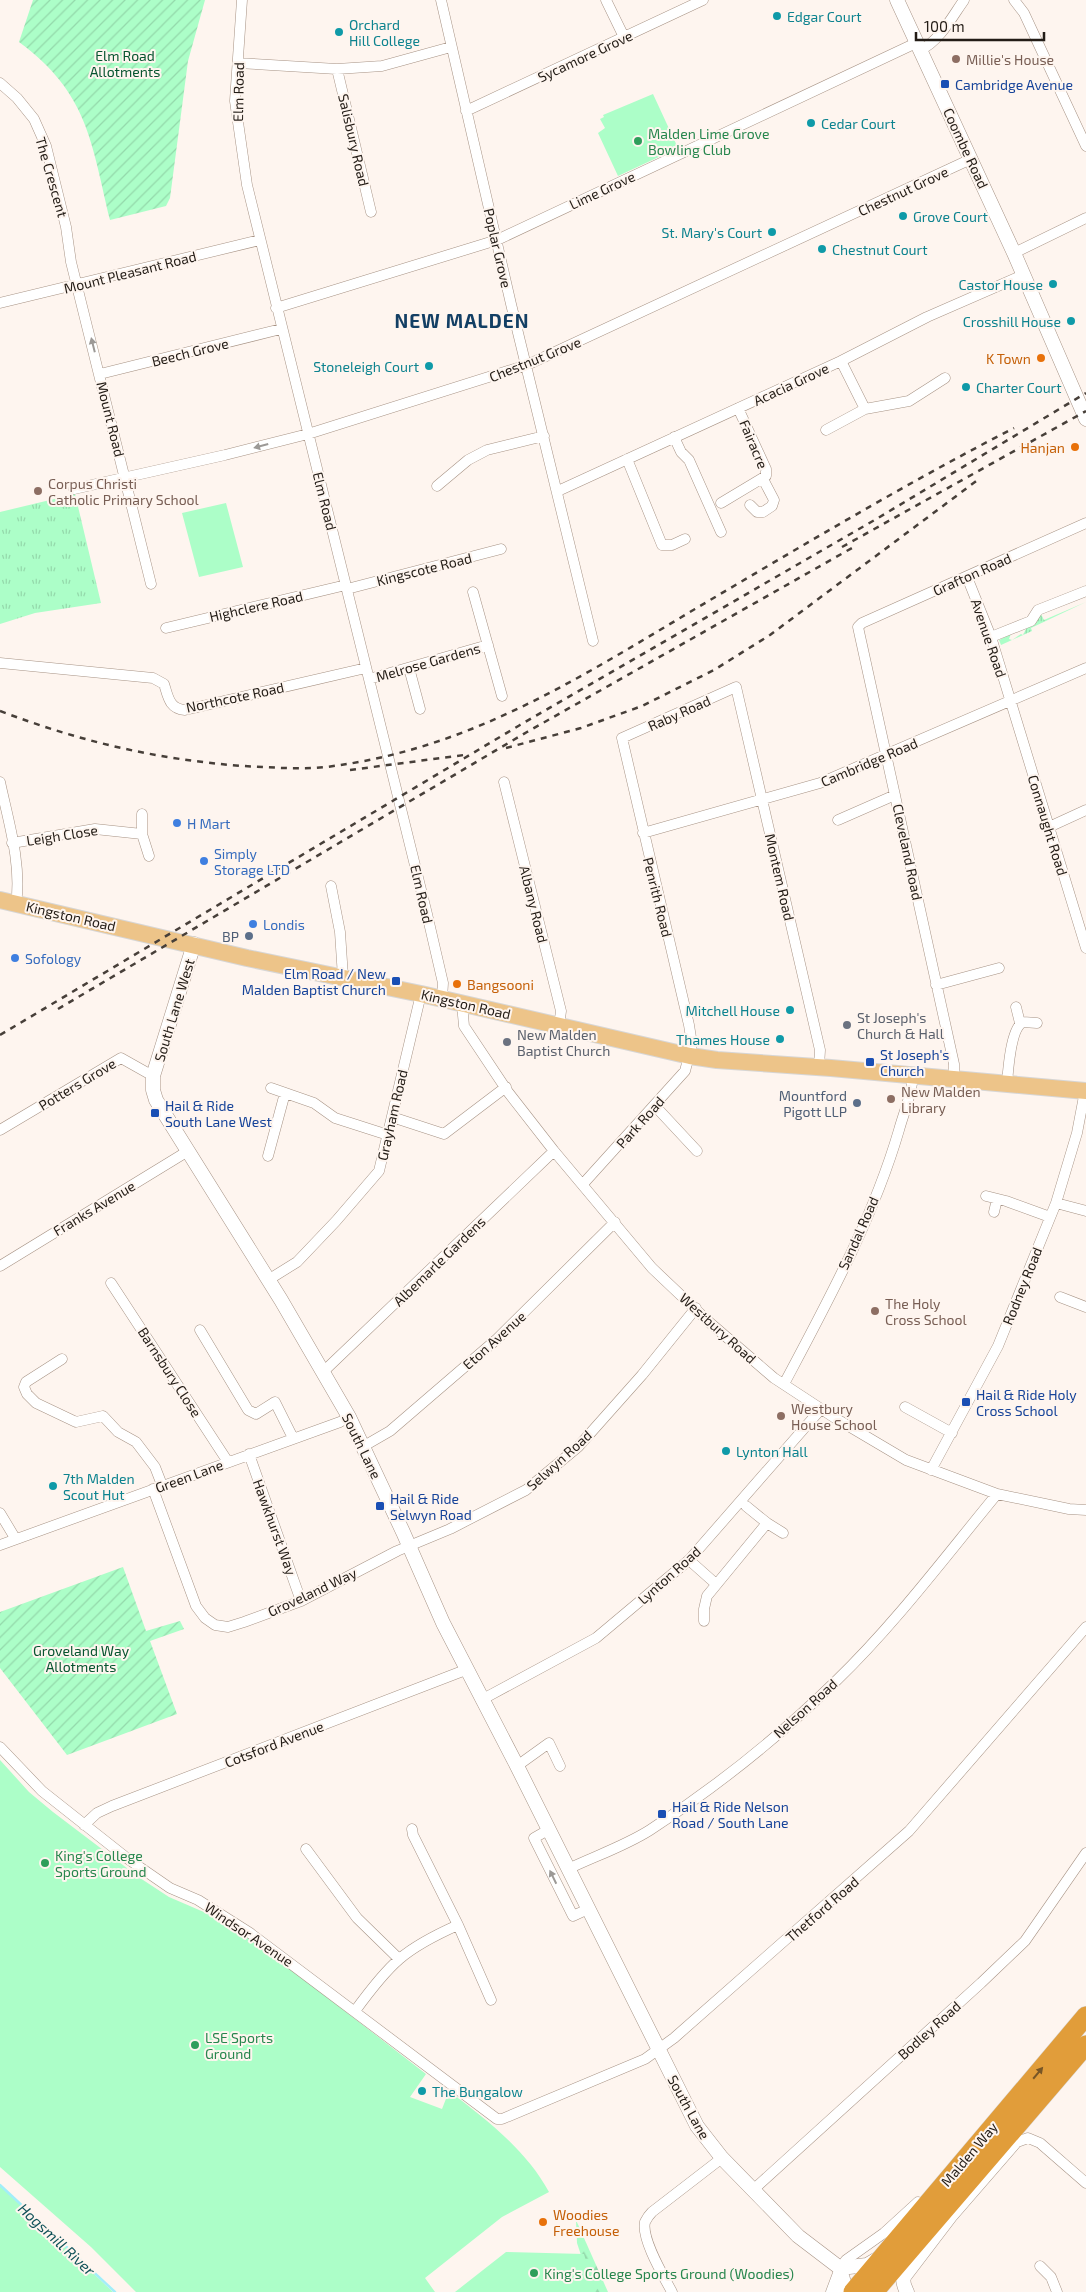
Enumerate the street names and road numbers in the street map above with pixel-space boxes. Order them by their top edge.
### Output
street label: Sycamore Grove [535,27,635,85]
street label: Elm Road [229,62,247,122]
street label: Salisbury Road [335,92,373,188]
street label: Coombe Road [940,105,992,191]
street label: The Crescent [32,135,72,219]
street label: Chestnut Grove [855,163,951,219]
street label: Lime Grove [566,167,638,213]
street label: Poplar Grove [481,206,515,290]
street label: Mount Pleasant Road [62,247,198,297]
street label: Chestnut Grove [487,333,583,385]
street label: Beech Grove [150,334,230,370]
street label: Acacia Grove [751,359,831,409]
street label: Mount Road [93,380,129,458]
street label: Fairacre [736,417,772,471]
street label: Elm Road [310,470,340,532]
street label: Kingscote Road [375,549,473,589]
street label: Grafton Road [930,549,1014,599]
street label: Highclere Road [208,587,304,625]
street label: Avenue Road [968,596,1010,680]
street label: Melrose Gardens [374,639,482,685]
street label: Northcote Road [184,678,286,716]
street label: Raby Road [645,692,713,734]
street label: Cambridge Road [818,734,920,790]
street label: Connaught Road [1025,773,1071,877]
street label: Cleveland Road [890,802,926,902]
street label: Leigh Close [25,821,99,849]
street label: Montem Road [762,832,798,922]
street label: Penrith Road [640,855,676,939]
street label: Elm Road [407,863,437,925]
street label: Albany Road [516,864,552,944]
street label: Kingston Road [24,897,118,935]
street label: South Lane West [150,956,198,1064]
street label: Kingston Road [419,985,513,1023]
street label: Potters Grove [35,1054,119,1114]
street label: Grayham Road [373,1068,411,1162]
street label: Park Road [612,1093,668,1151]
street label: Franks Avenue [50,1177,138,1239]
street label: Sandal Road [834,1194,882,1272]
street label: Albemarle Gardens [389,1213,489,1309]
street label: Rodney Road [999,1245,1045,1327]
street label: Westbury Road [676,1289,760,1367]
street label: Eton Avenue [459,1307,529,1373]
street label: Barnsbury Close [135,1324,205,1420]
street label: South Lane [339,1410,385,1482]
street label: Selwyn Road [523,1426,595,1494]
street label: Green Lane [153,1456,225,1496]
street label: Hawkhurst Way [250,1477,300,1578]
street label: Lynton Road [634,1542,704,1608]
street label: Groveland Way [265,1564,360,1620]
street label: Nelson Road [770,1675,840,1741]
street label: Cotsford Avenue [222,1717,326,1771]
street label: Thetford Road [782,1873,862,1945]
street label: Windsor Avenue [202,1898,296,1970]
street label: Bodley Road [894,1997,964,2063]
street label: South Lane [664,2072,714,2142]
street label: Malden Way [937,2118,1001,2190]

